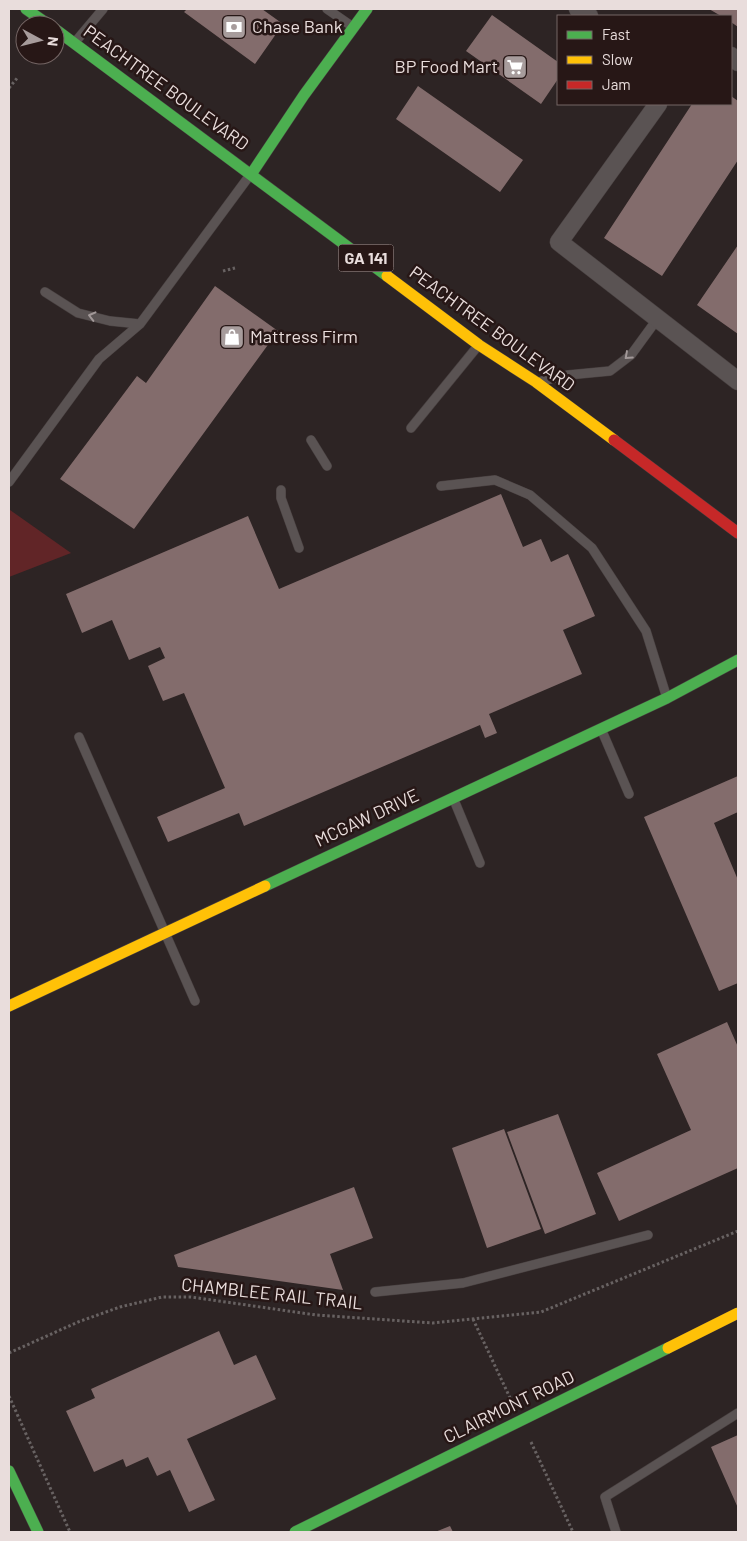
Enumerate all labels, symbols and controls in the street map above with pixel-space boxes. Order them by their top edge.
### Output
bank icon: Chase Bank [221,14,247,40]
north arrow [15,15,65,65]
place label: Chase Bank [252,15,343,37]
legend [557,15,732,105]
street label: PEACHTREE BOULEVARD [80,20,254,155]
text: Fast [602,25,630,43]
text: N [44,36,62,47]
text: Slow [602,50,633,68]
supermarket icon: BP Food Mart [502,54,528,80]
place label: BP Food Mart [394,55,498,77]
text: Jam [602,75,631,93]
road number: GA 141 [338,244,394,272]
street label: PEACHTREE BOULEVARD [406,261,580,396]
one-way arrow [89,312,97,322]
shop icon: Mattress Firm [219,324,245,350]
place label: Mattress Firm [250,325,358,347]
one-way arrow [624,351,633,360]
street label: MCGAW DRIVE [311,783,422,851]
street label: CHAMBLEE RAIL TRAIL [180,1273,364,1313]
street label: CLAIRMONT ROAD [440,1365,578,1447]

